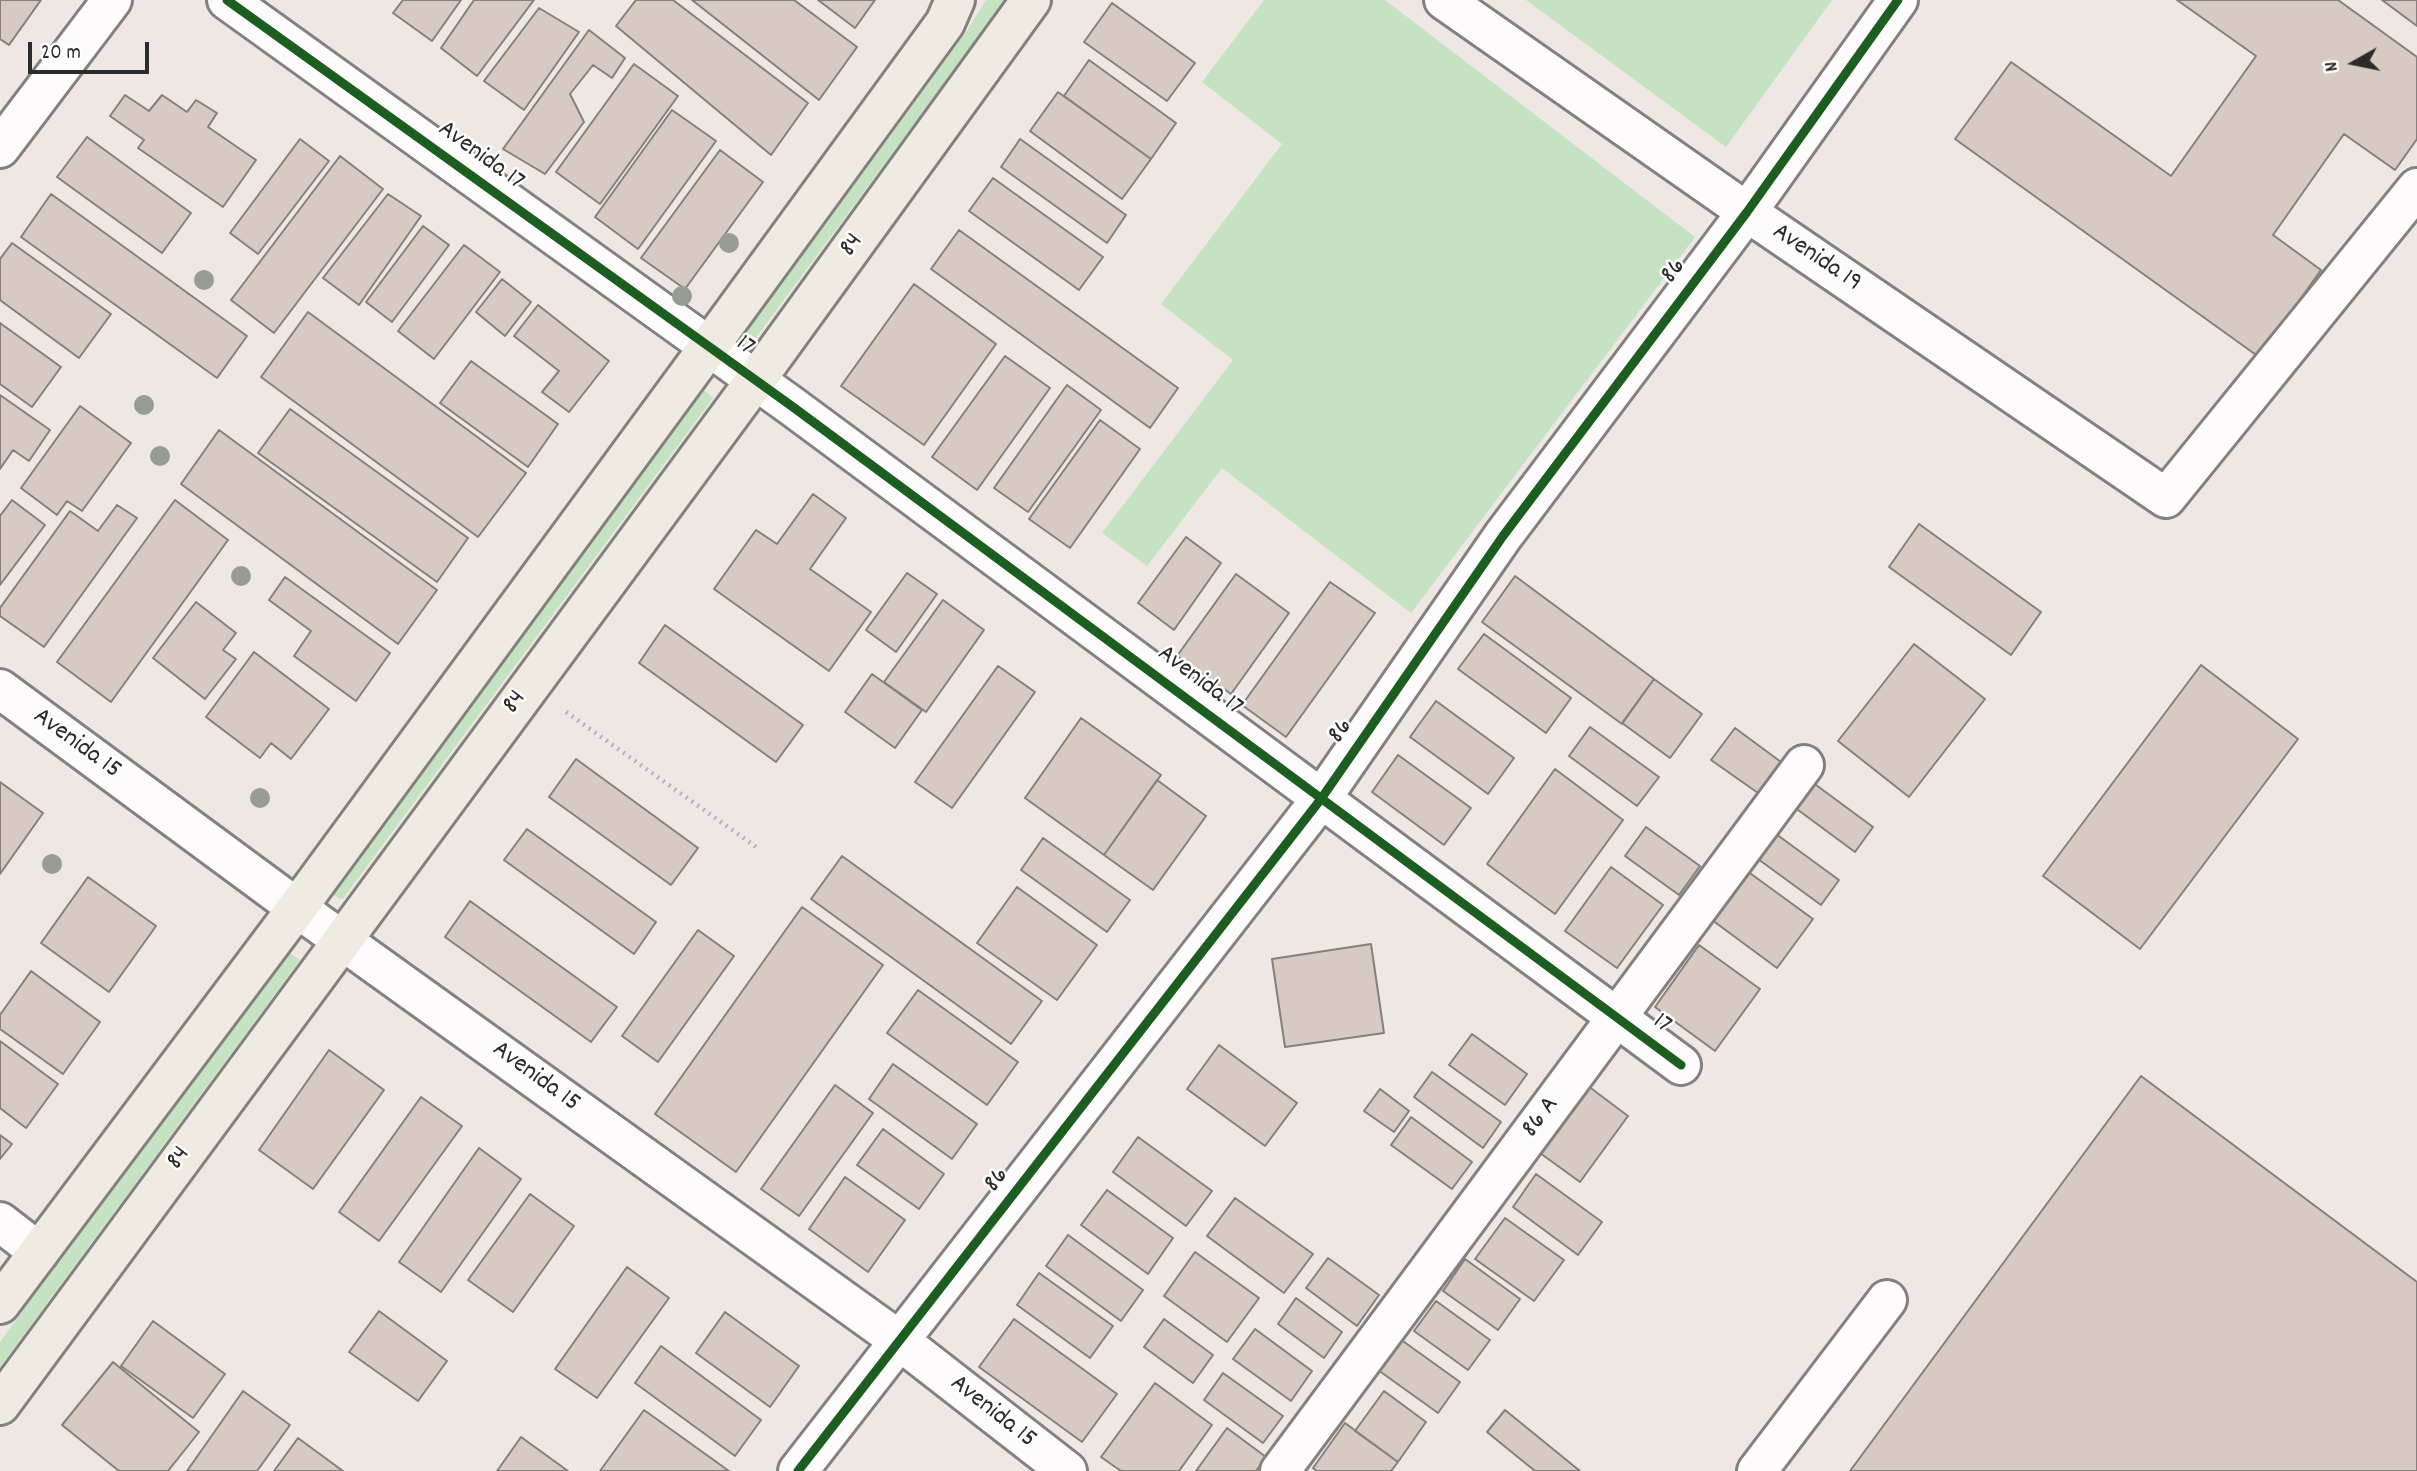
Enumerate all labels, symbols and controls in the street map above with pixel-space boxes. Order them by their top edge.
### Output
scale bar [32,28,152,72]
north arrow [2319,28,2389,98]
text: 20 m [41,39,81,69]
text: N [2319,60,2347,73]
street label: Avenida 17 [431,115,529,199]
street label: Avenida 19 [1765,218,1867,300]
street label: 84 [834,228,872,264]
street label: 86 [1656,253,1694,291]
street label: 17 [728,330,760,364]
street label: Avenida 17 [1150,640,1248,724]
street label: 84 [497,685,535,721]
street label: Avenida 15 [26,703,126,787]
street label: 86 [1323,714,1361,750]
street label: 17 [1645,1008,1677,1042]
street label: Avenida 15 [485,1036,585,1120]
street label: 86 A [1517,1091,1567,1145]
street label: 84 [161,1141,199,1177]
street label: 86 [979,1162,1017,1200]
street label: Avenida 15 [942,1370,1042,1456]

